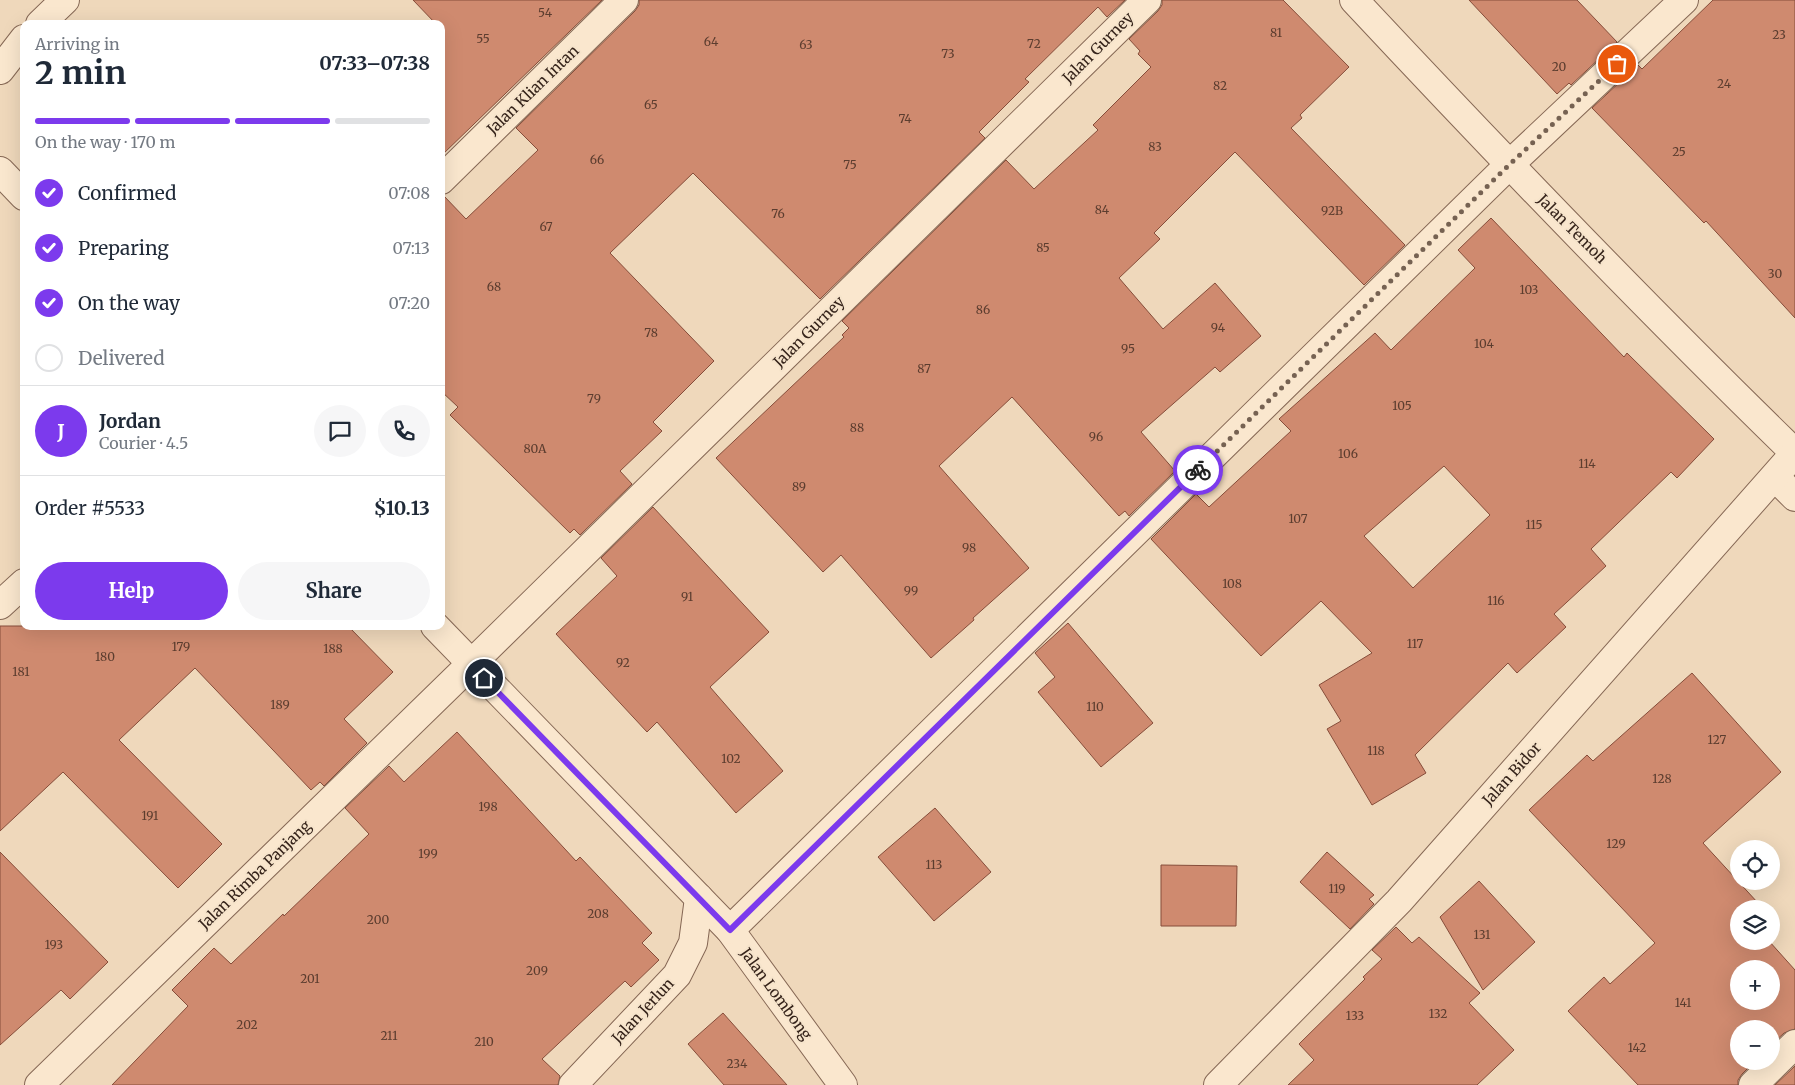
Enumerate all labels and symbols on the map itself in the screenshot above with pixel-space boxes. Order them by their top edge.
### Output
house number: 54 [538,5,553,20]
street label: Jalan Gurney [1057,8,1137,88]
house number: 81 [1270,25,1283,40]
house number: 23 [1772,27,1786,42]
house number: 55 [476,31,490,46]
house number: 64 [704,34,719,49]
house number: 72 [1027,36,1041,51]
house number: 63 [799,37,813,52]
street label: Jalan Klian Intan [482,41,583,139]
pin [1596,43,1638,85]
house number: 73 [941,46,955,61]
house number: 20 [1552,59,1567,74]
house number: 24 [1717,76,1732,91]
house number: 82 [1213,78,1227,93]
house number: 65 [644,97,658,112]
house number: 74 [898,111,912,126]
house number: 83 [1148,139,1162,154]
house number: 25 [1672,144,1686,159]
house number: 66 [590,152,604,167]
house number: 75 [843,157,857,172]
street label: Jalan Temoh [1533,189,1611,267]
house number: 84 [1095,202,1110,217]
house number: 92B [1321,203,1343,218]
house number: 76 [771,206,785,221]
house number: 67 [539,219,553,234]
house number: 85 [1036,240,1050,255]
house number: 30 [1768,266,1782,281]
house number: 68 [487,279,501,294]
house number: 103 [1520,282,1539,297]
street label: Jalan Gurney [768,292,848,372]
house number: 86 [976,302,990,317]
house number: 94 [1211,320,1226,335]
house number: 78 [644,325,658,340]
house number: 104 [1474,336,1495,351]
house number: 95 [1121,341,1135,356]
house number: 87 [917,361,931,376]
house number: 79 [587,391,601,406]
house number: 105 [1392,398,1412,413]
house number: 88 [850,420,864,435]
house number: 96 [1089,429,1103,444]
house number: 80A [524,441,547,456]
courier [1173,445,1223,495]
house number: 106 [1338,446,1358,461]
house number: 114 [1578,456,1596,471]
house number: 89 [792,479,806,494]
house number: 107 [1288,511,1308,526]
house number: 115 [1525,517,1543,532]
house number: 98 [962,540,976,555]
house number: 108 [1222,576,1242,591]
house number: 99 [904,583,918,598]
house number: 91 [681,589,694,604]
house number: 116 [1487,593,1505,608]
house number: 117 [1407,636,1423,651]
house number: 179 [172,639,190,654]
house number: 188 [323,641,343,656]
house number: 180 [95,649,115,664]
house number: 92 [616,655,630,670]
pin [463,657,505,699]
house number: 181 [12,664,30,679]
house number: 189 [270,697,290,712]
house number: 110 [1086,699,1104,714]
house number: 127 [1708,732,1727,747]
street label: Jalan Bidor [1478,738,1545,810]
house number: 118 [1367,743,1385,758]
house number: 102 [721,751,741,766]
house number: 128 [1652,771,1672,786]
house number: 198 [478,799,498,814]
house number: 191 [141,808,159,823]
street label: Jalan Rimba Panjang [194,816,315,934]
house number: 129 [1606,836,1626,851]
house number: 199 [418,846,438,861]
house number: 113 [925,857,943,872]
house number: 119 [1328,881,1346,896]
house number: 208 [587,906,609,921]
house number: 200 [367,912,389,927]
house number: 131 [1474,927,1491,942]
house number: 193 [45,937,63,952]
street label: Jalan Lombong [736,943,816,1044]
house number: 209 [526,963,548,978]
house number: 201 [300,971,320,986]
street label: Jalan Jerlun [607,974,678,1048]
house number: 141 [1675,995,1692,1010]
house number: 132 [1429,1006,1447,1021]
house number: 133 [1346,1008,1364,1023]
house number: 202 [236,1017,258,1032]
house number: 211 [380,1028,398,1043]
house number: 210 [474,1034,494,1049]
house number: 142 [1628,1040,1646,1055]
house number: 234 [727,1056,748,1071]

